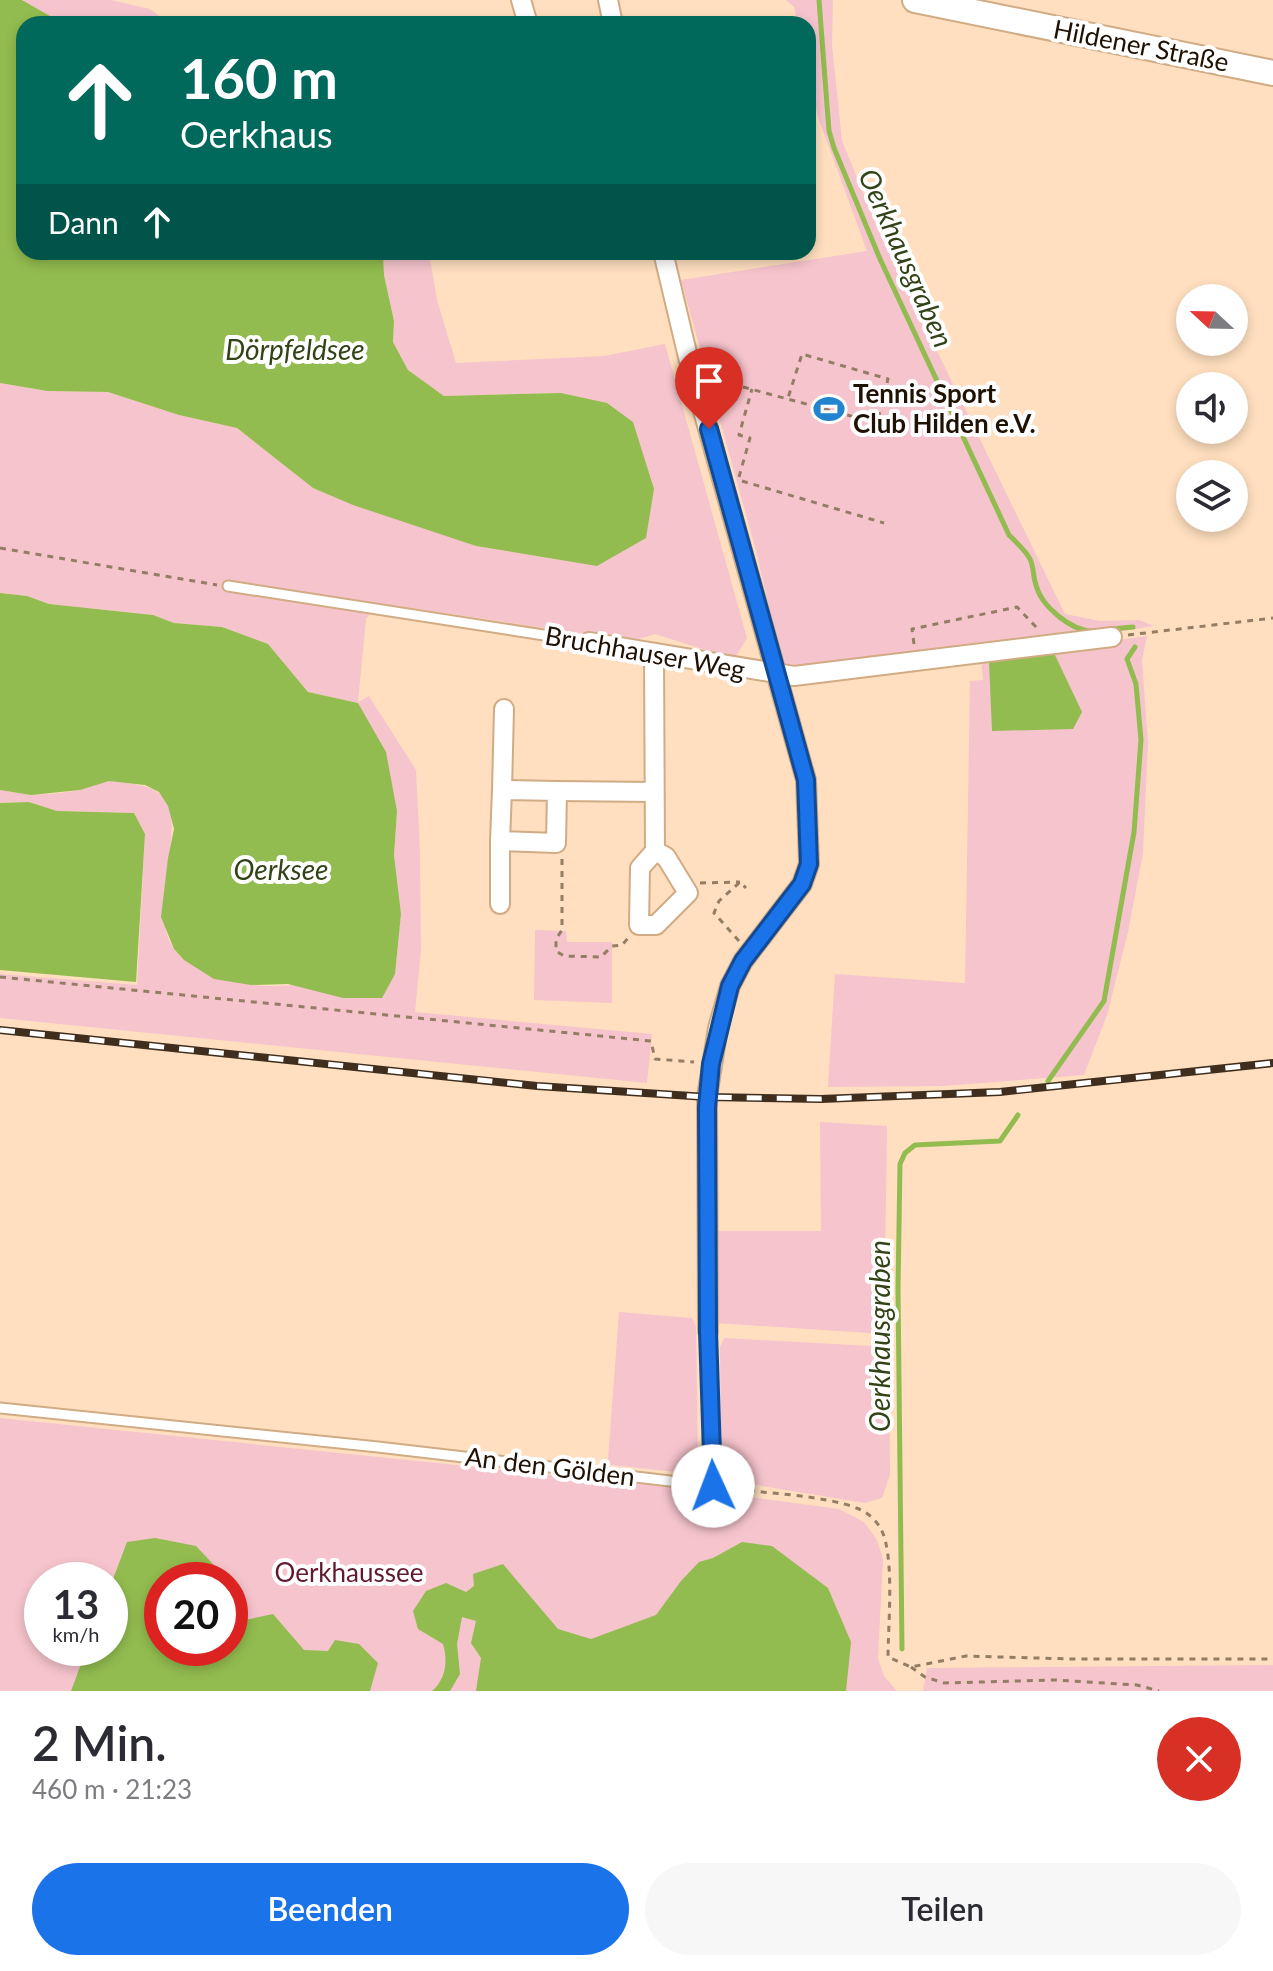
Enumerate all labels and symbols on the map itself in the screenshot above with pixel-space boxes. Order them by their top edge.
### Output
street label: Hildener Straße [1051,12,1232,78]
water label: Oerkhausgraben [852,163,961,352]
north arrow [1176,284,1248,356]
water label: Dörpfeldsee [225,332,365,366]
pin [675,347,743,429]
place label: Tennis Sport Club Hilden e.V. [853,377,1036,439]
sports icon: Tennis Sport Club Hilden e.V. [812,392,846,426]
street label: Bruchhauser Weg [543,619,748,685]
water label: Oerksee [234,852,328,886]
water label: Oerkhausgraben [862,1240,896,1432]
street label: An den Gölden [463,1440,637,1492]
position arrow [671,1444,755,1528]
park label: Oerkhaussee [275,1556,423,1588]
speed limit sign: 20 [144,1562,248,1666]

